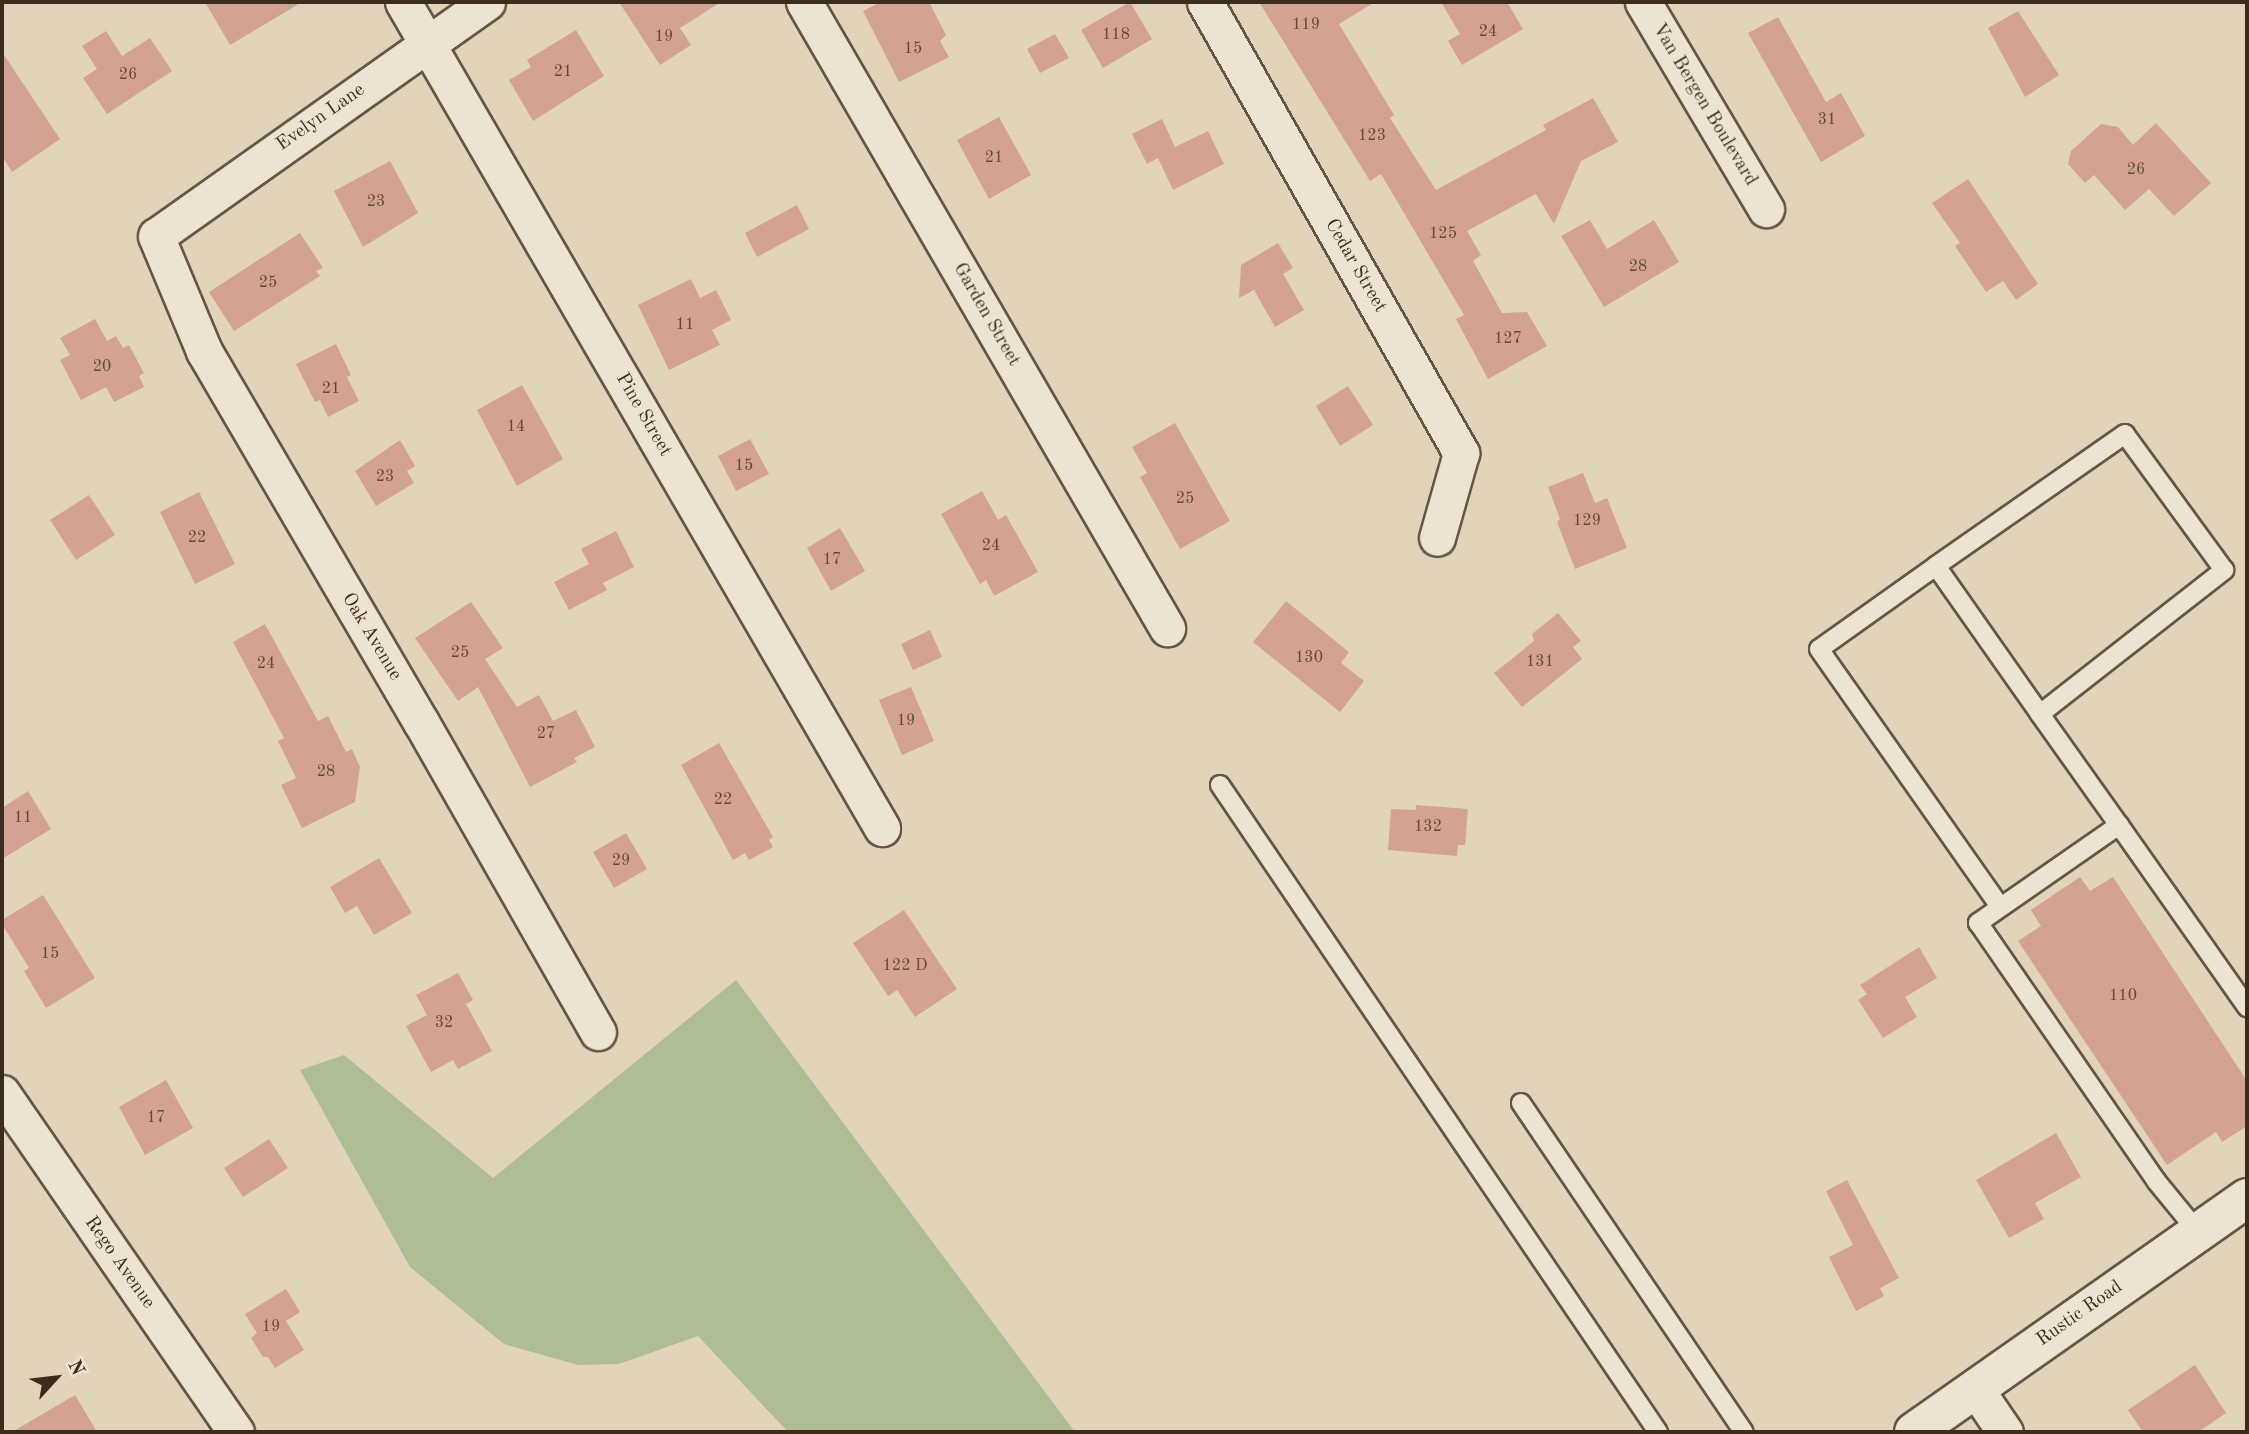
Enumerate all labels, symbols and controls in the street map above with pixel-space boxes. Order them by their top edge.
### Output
house number: 119 [1292,15,1320,35]
street label: Van Bergen Boulevard [1646,20,1762,190]
house number: 24 [1479,22,1497,42]
house number: 118 [1102,25,1130,45]
house number: 19 [655,27,673,47]
house number: 15 [904,39,922,59]
house number: 21 [554,62,572,82]
house number: 26 [119,65,137,85]
street label: Evelyn Lane [272,79,370,157]
house number: 31 [1818,110,1836,130]
house number: 123 [1358,126,1386,146]
house number: 21 [985,148,1003,168]
house number: 26 [2127,160,2145,180]
house number: 23 [367,192,385,212]
street label: Cedar Street [1319,215,1391,317]
house number: 125 [1429,224,1457,244]
house number: 28 [1629,257,1647,277]
street label: Garden Street [947,259,1025,371]
house number: 25 [259,273,277,293]
house number: 11 [676,315,694,335]
house number: 127 [1494,329,1522,349]
house number: 20 [93,357,111,377]
street label: Pine Street [610,369,676,461]
house number: 21 [322,379,340,399]
house number: 14 [507,417,525,437]
house number: 15 [735,456,753,476]
house number: 23 [376,467,394,487]
house number: 25 [1176,489,1194,509]
house number: 129 [1573,511,1601,531]
house number: 22 [188,528,206,548]
house number: 24 [982,536,1000,556]
house number: 17 [823,550,841,570]
street label: Oak Avenue [336,589,406,685]
house number: 25 [451,643,469,663]
house number: 130 [1295,648,1323,668]
house number: 131 [1526,652,1554,672]
house number: 24 [257,654,275,674]
house number: 19 [897,711,915,731]
house number: 27 [537,724,555,744]
house number: 28 [317,762,335,782]
house number: 22 [714,790,732,810]
house number: 11 [14,808,32,828]
house number: 132 [1414,817,1442,837]
house number: 29 [612,851,630,871]
house number: 15 [41,944,59,964]
house number: 122 D [883,956,927,976]
house number: 110 [2109,986,2137,1006]
house number: 32 [435,1013,453,1033]
house number: 17 [147,1108,165,1128]
street label: Rego Avenue [79,1212,159,1314]
street label: Rustic Road [2033,1276,2127,1352]
house number: 19 [262,1317,280,1337]
north arrow [21,1343,91,1413]
text: N [63,1357,87,1379]

